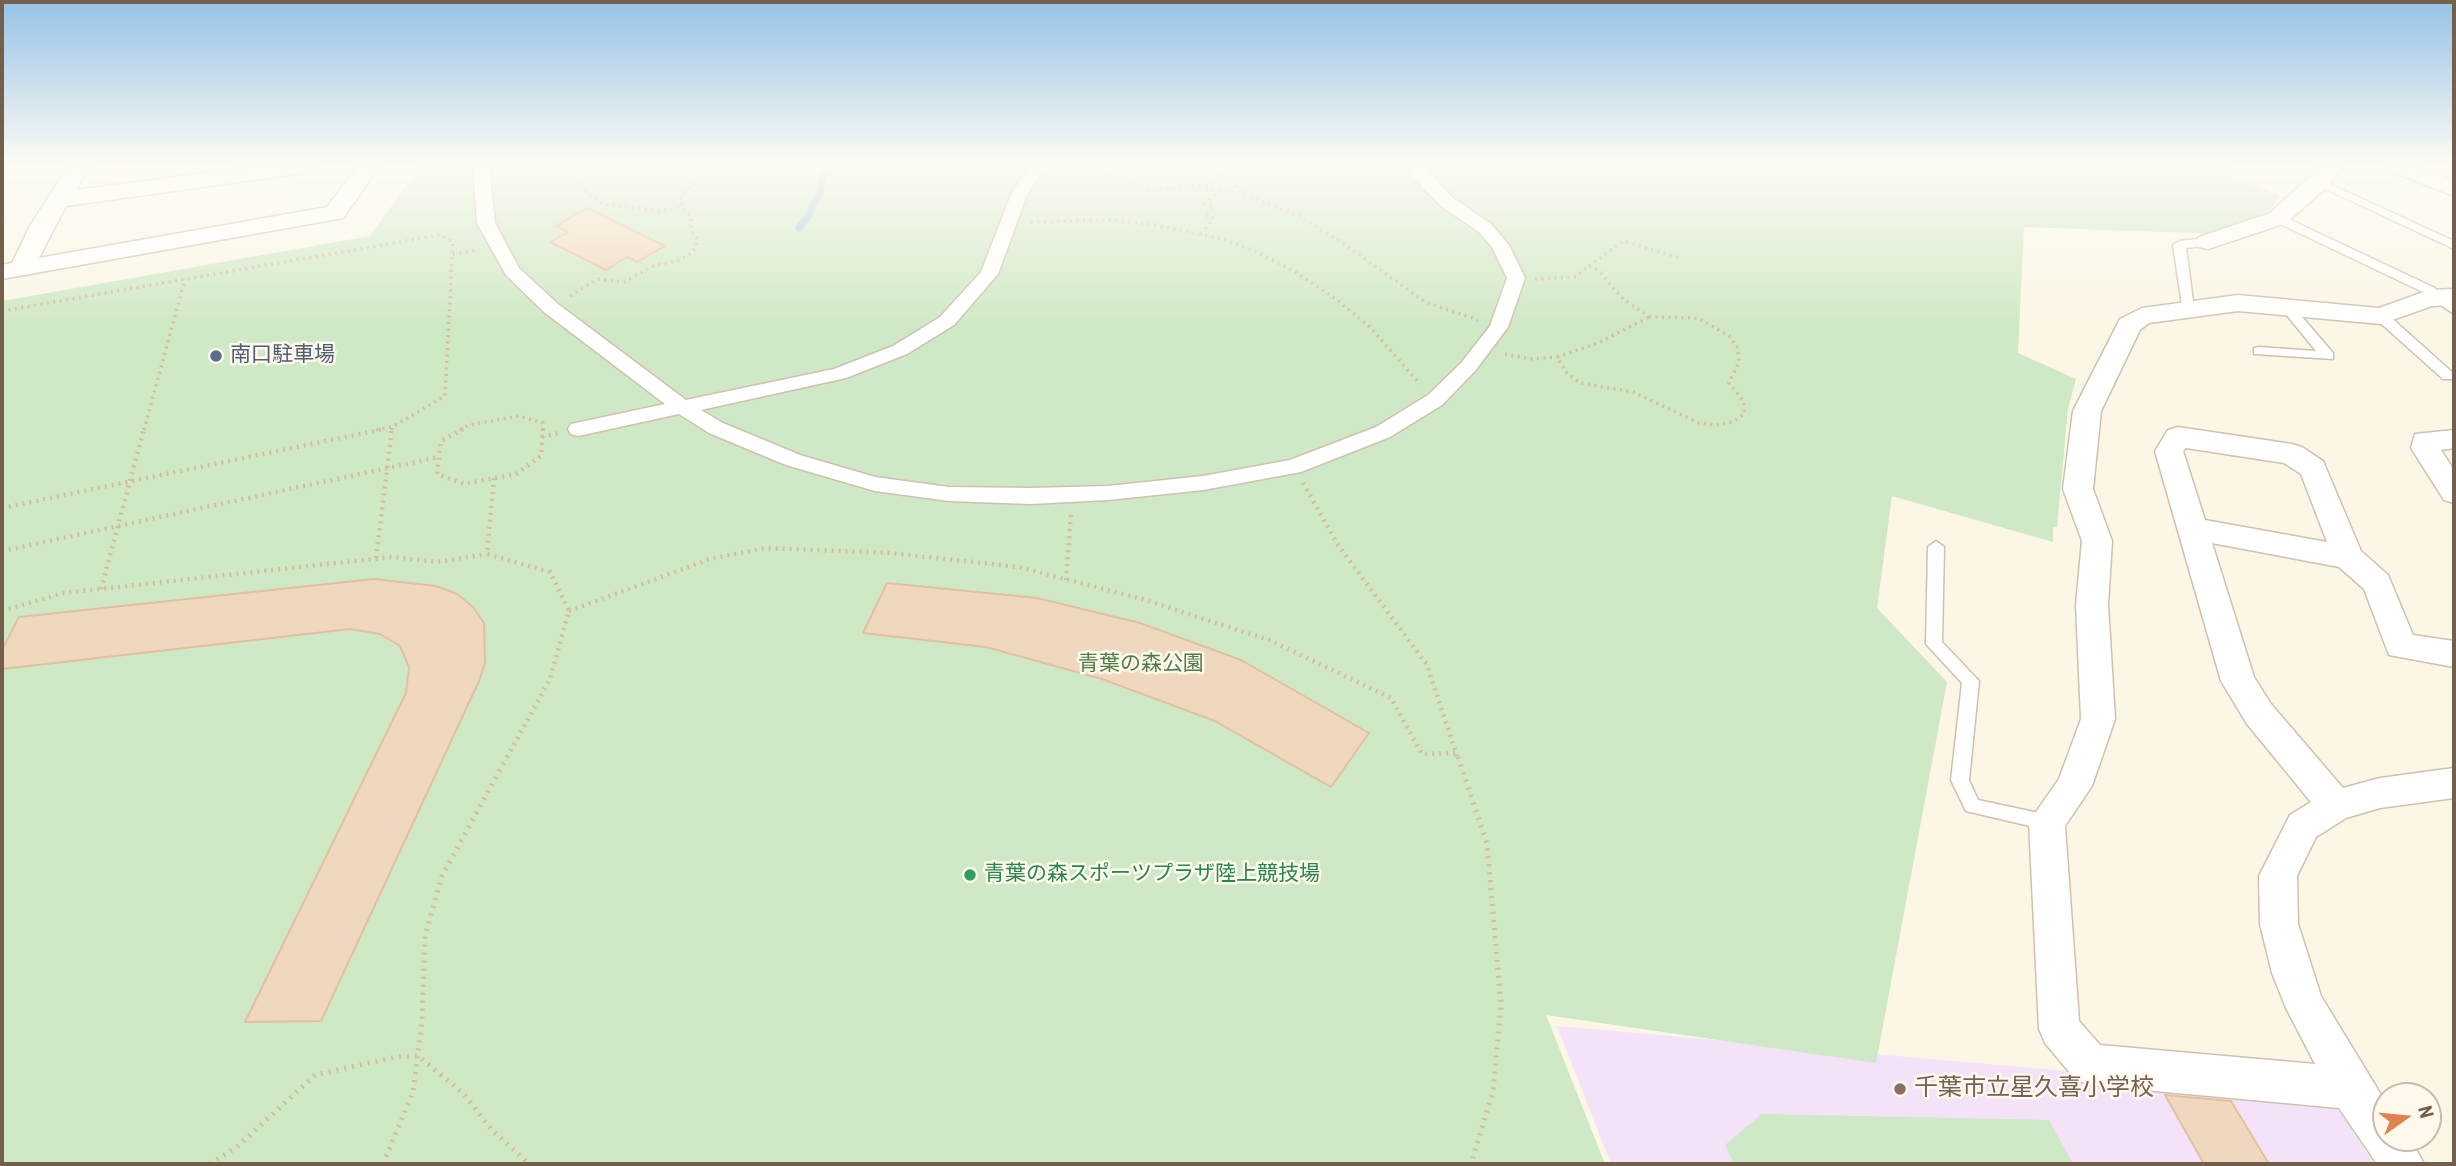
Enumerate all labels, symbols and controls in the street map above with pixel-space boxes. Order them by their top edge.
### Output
place label: 南口駐車場 [230,343,335,369]
marker: 南口駐車場 [208,348,224,364]
park label: 青葉の森公園 [1078,652,1204,678]
place label: 青葉の森スポーツプラザ陸上競技場 [984,862,1320,888]
marker: 青葉の森スポーツプラザ陸上競技場 [962,867,978,883]
place label: 千葉市立星久喜小学校 [1914,1075,2154,1103]
marker: 千葉市立星久喜小学校 [1892,1081,1908,1097]
north arrow [2372,1082,2442,1152]
text: N [2413,1103,2438,1121]

